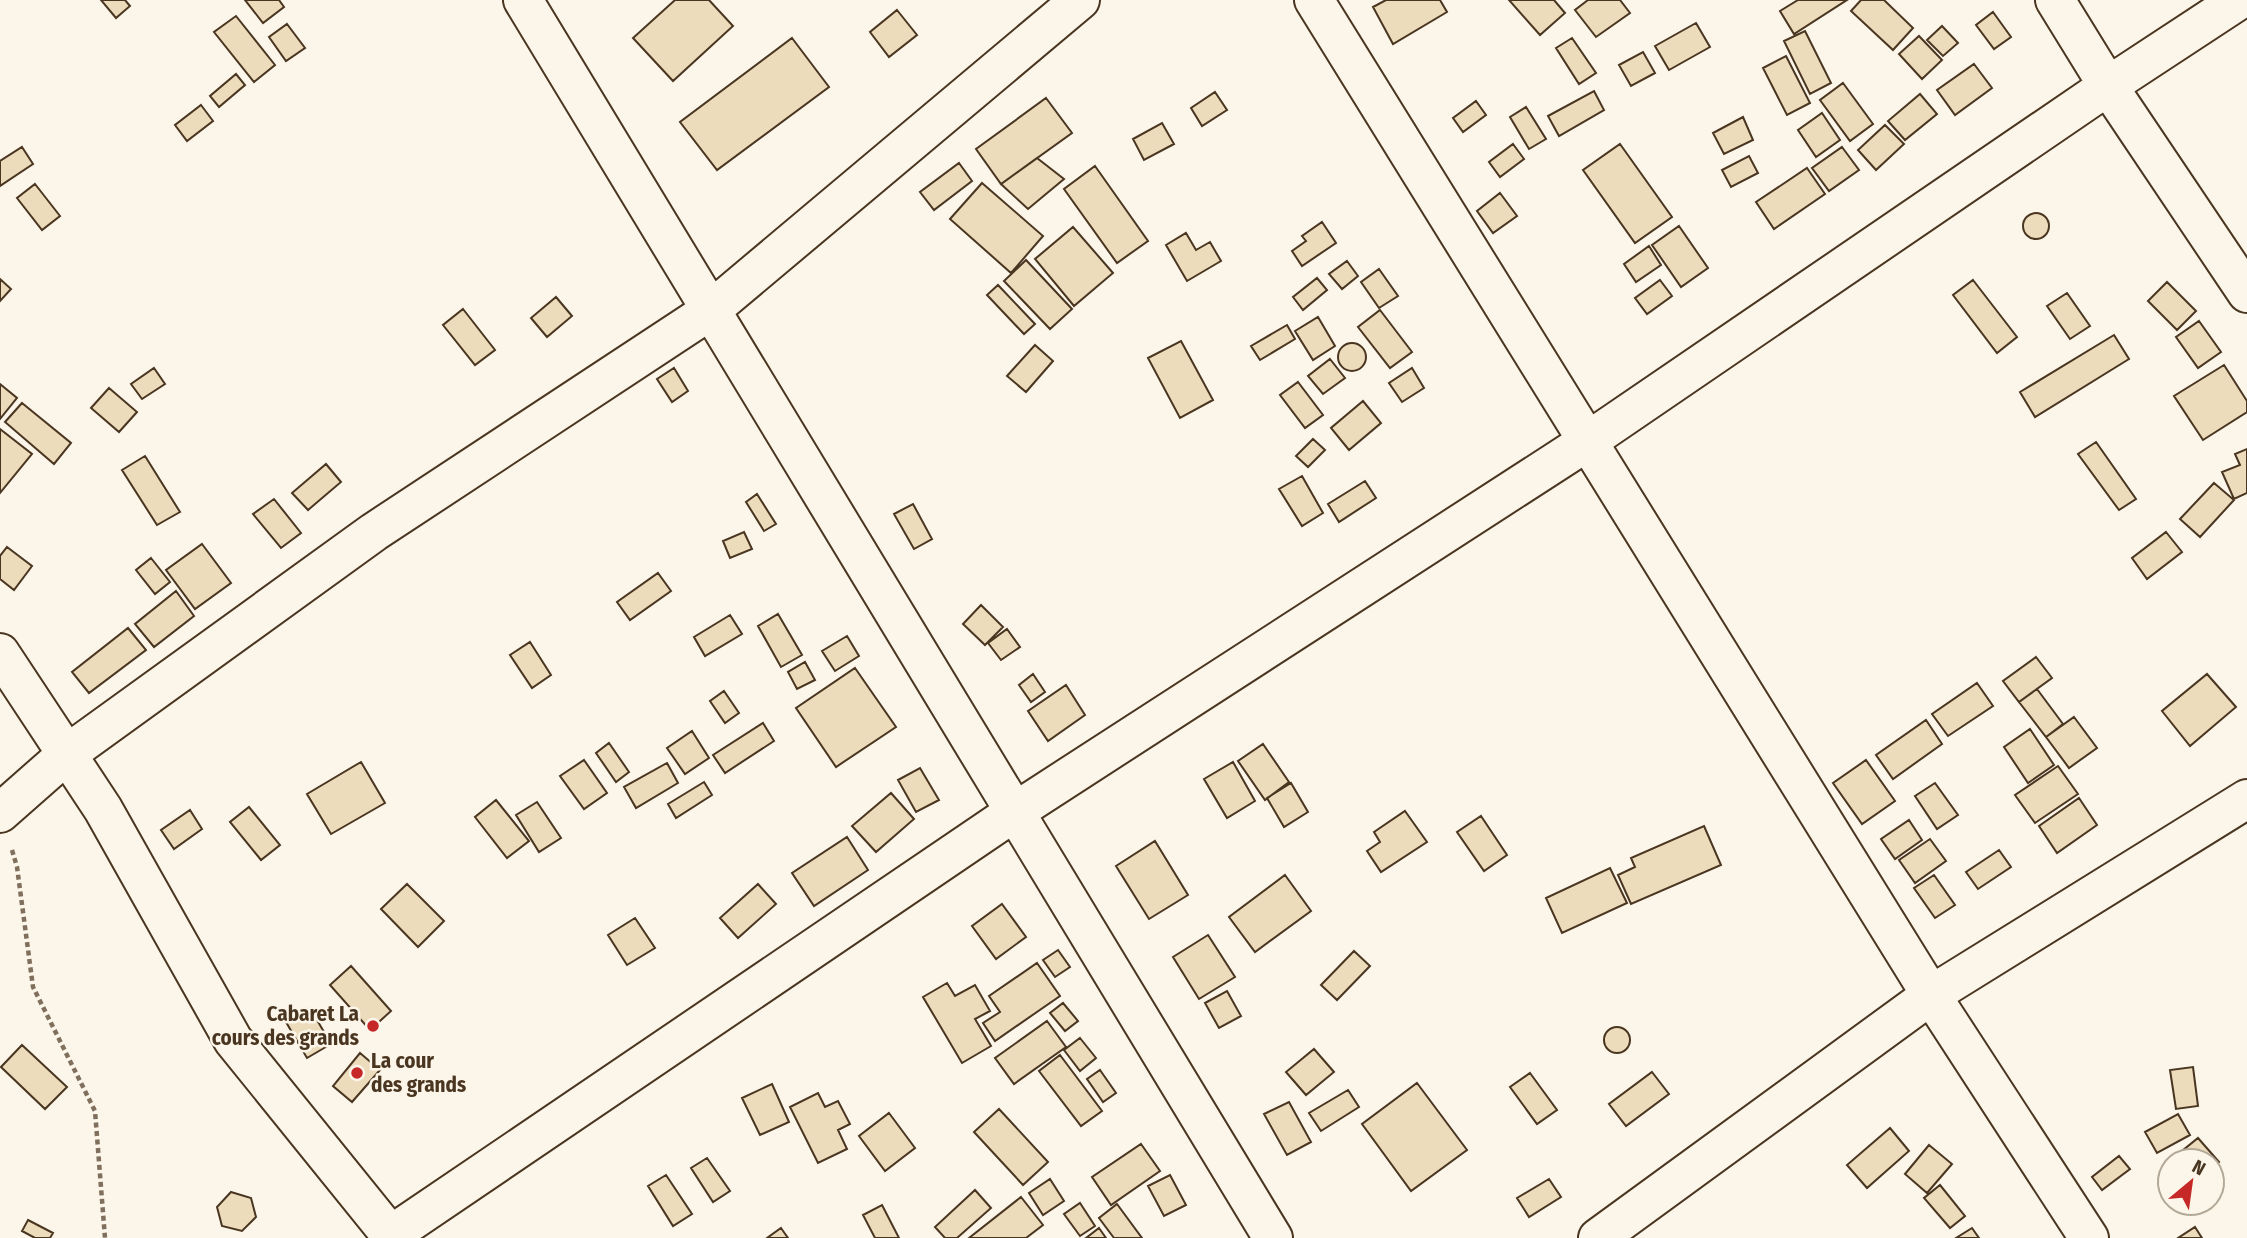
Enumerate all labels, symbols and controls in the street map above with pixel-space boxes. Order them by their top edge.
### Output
place label: Cabaret La cours des grands [212,1001,359,1051]
marker: Cabaret La cours des grands [365,1018,381,1034]
place label: La cour des grands [371,1048,466,1098]
marker: La cour des grands [349,1065,365,1081]
north arrow [2156,1147,2226,1217]
text: N [2188,1155,2210,1180]

